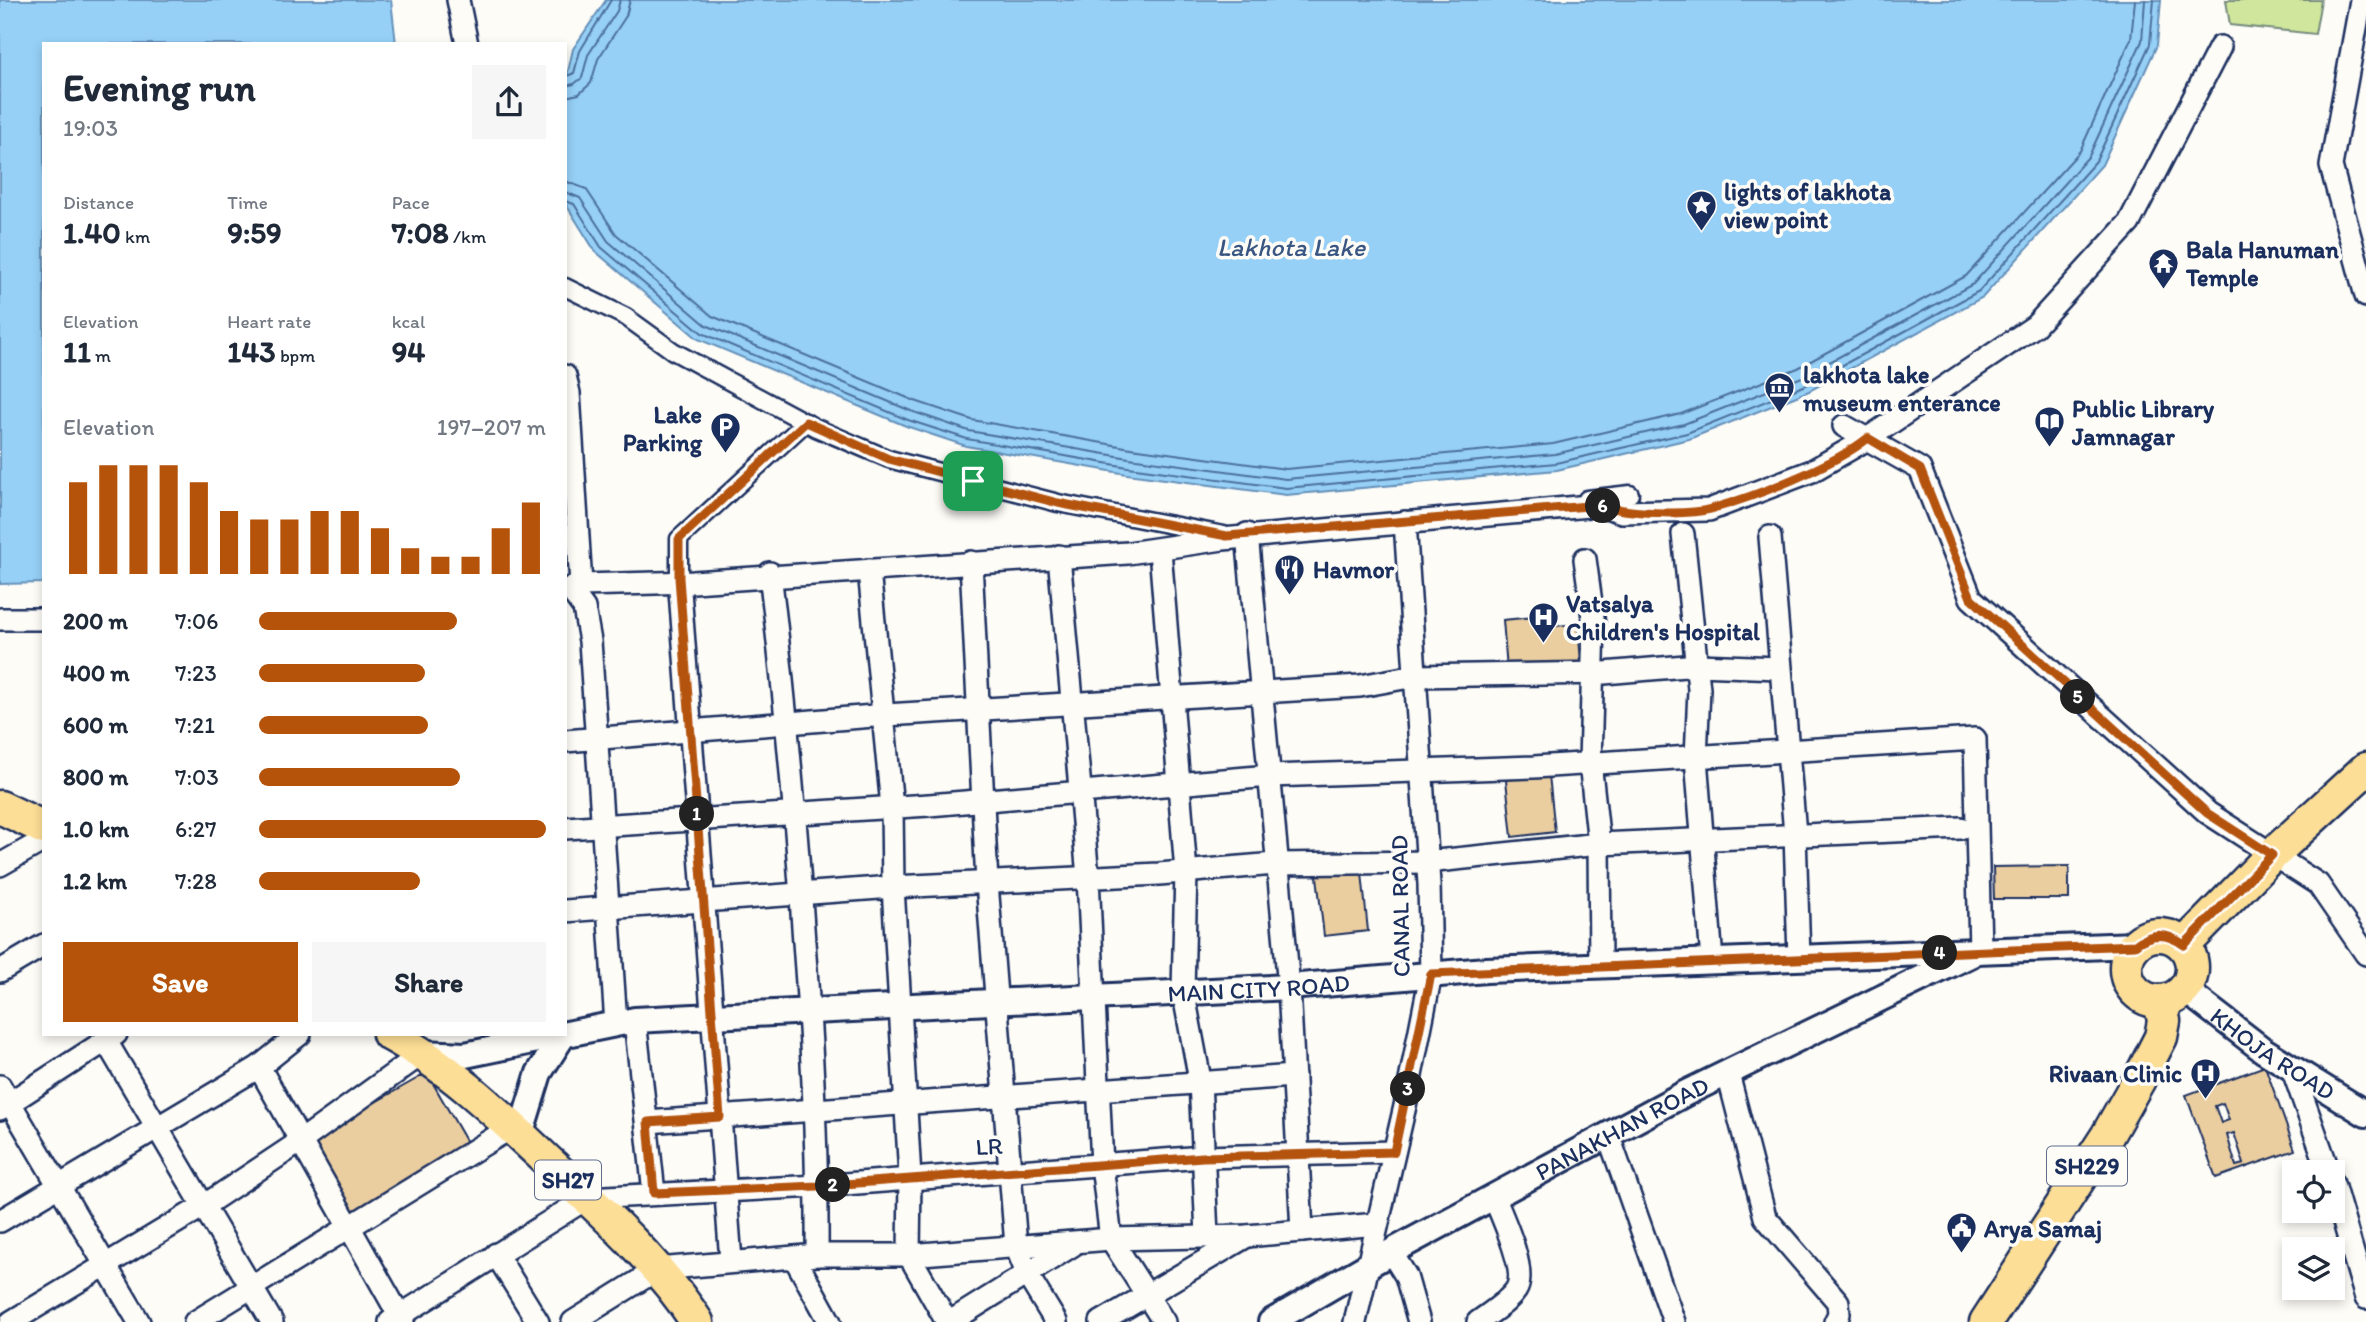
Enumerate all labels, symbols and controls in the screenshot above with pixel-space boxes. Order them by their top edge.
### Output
text: Evening run [63,65,256,111]
button: share [472,65,546,139]
text: 19:03 [63,114,118,142]
place label: lights of lakhota view point [1724,177,1891,235]
place icon: lights of lakhota view point [1684,188,1718,232]
text: Distance [63,191,134,214]
text: Time [227,191,268,214]
text: Pace [392,191,430,214]
text: 1.40 [63,214,121,251]
text: 9:59 [227,214,282,251]
text: 7:08 [392,214,449,251]
text: km [121,225,150,248]
text: /km [449,225,486,248]
water label: Lakhota Lake [1217,231,1367,263]
place label: Bala Hanuman Temple [2185,235,2339,293]
temple icon: Bala Hanuman Temple [2146,246,2180,290]
text: Elevation [63,310,139,333]
text: Heart rate [227,310,311,333]
text: kcal [392,310,425,333]
text: 11 [63,333,91,370]
text: 143 [227,333,276,370]
text: 94 [392,333,425,370]
text: m [91,344,111,367]
text: bpm [276,344,315,367]
place label: lakhota lake museum enterance [1802,360,2001,417]
museum icon: lakhota lake museum enterance [1763,371,1797,415]
place label: Public Library Jamnagar [2071,394,2215,452]
place label: Lake Parking [623,400,703,458]
library icon: Public Library Jamnagar [2032,405,2066,449]
parking icon: Lake Parking [708,411,742,455]
text: Elevation [63,413,154,441]
text: 197–207 m [437,413,546,441]
pin [943,451,1003,511]
icon: arrive [954,462,992,500]
pin: 6 [1586,489,1620,524]
text: 6 [1597,494,1608,517]
restaurant icon: Havmor [1273,552,1307,596]
place label: Havmor [1313,555,1395,584]
place label: Vatsalya Children's Hospital [1566,589,1760,647]
hospital icon: Vatsalya Children's Hospital [1526,600,1560,644]
text: 200 m [63,607,128,635]
text: 7:06 [175,607,218,635]
text: 400 m [63,659,130,687]
text: 7:23 [175,659,217,687]
pin: 5 [2060,680,2096,714]
text: 5 [2073,685,2082,708]
text: 600 m [63,711,128,739]
text: 7:21 [175,711,215,739]
text: 800 m [63,763,128,791]
text: 7:03 [175,763,219,791]
pin: 1 [680,796,714,832]
text: 1 [692,802,701,825]
text: 1.0 km [63,815,129,843]
text: 6:27 [175,815,216,843]
street label: CANAL ROAD [1384,835,1416,977]
text: 1.2 km [63,867,127,895]
text: 7:28 [175,867,217,895]
pin: 4 [1923,936,1958,970]
text: 4 [1934,941,1945,964]
button: Save [63,942,298,1022]
button: Share [312,942,546,1022]
street label: MAIN CITY ROAD [1167,967,1351,1008]
street label: KHOJA ROAD [2205,1001,2341,1106]
hospital icon: Rivaan Clinic [2188,1056,2222,1100]
place label: Rivaan Clinic [2049,1059,2182,1088]
street label: PANAKHAN ROAD [1530,1070,1713,1186]
pin: 3 [1390,1072,1426,1106]
text: 3 [1402,1077,1413,1100]
street label: LR [975,1131,1003,1161]
road number: SH229 [2047,1147,2127,1186]
map controls [2282,1160,2345,1300]
button: locate [2282,1160,2345,1223]
road number: SH27 [535,1161,601,1200]
pin: 2 [816,1168,850,1202]
text: 2 [828,1173,838,1196]
public building icon: Arya Samaj [1944,1211,1978,1255]
place label: Arya Samaj [1983,1214,2102,1244]
button: layers [2282,1237,2345,1300]

